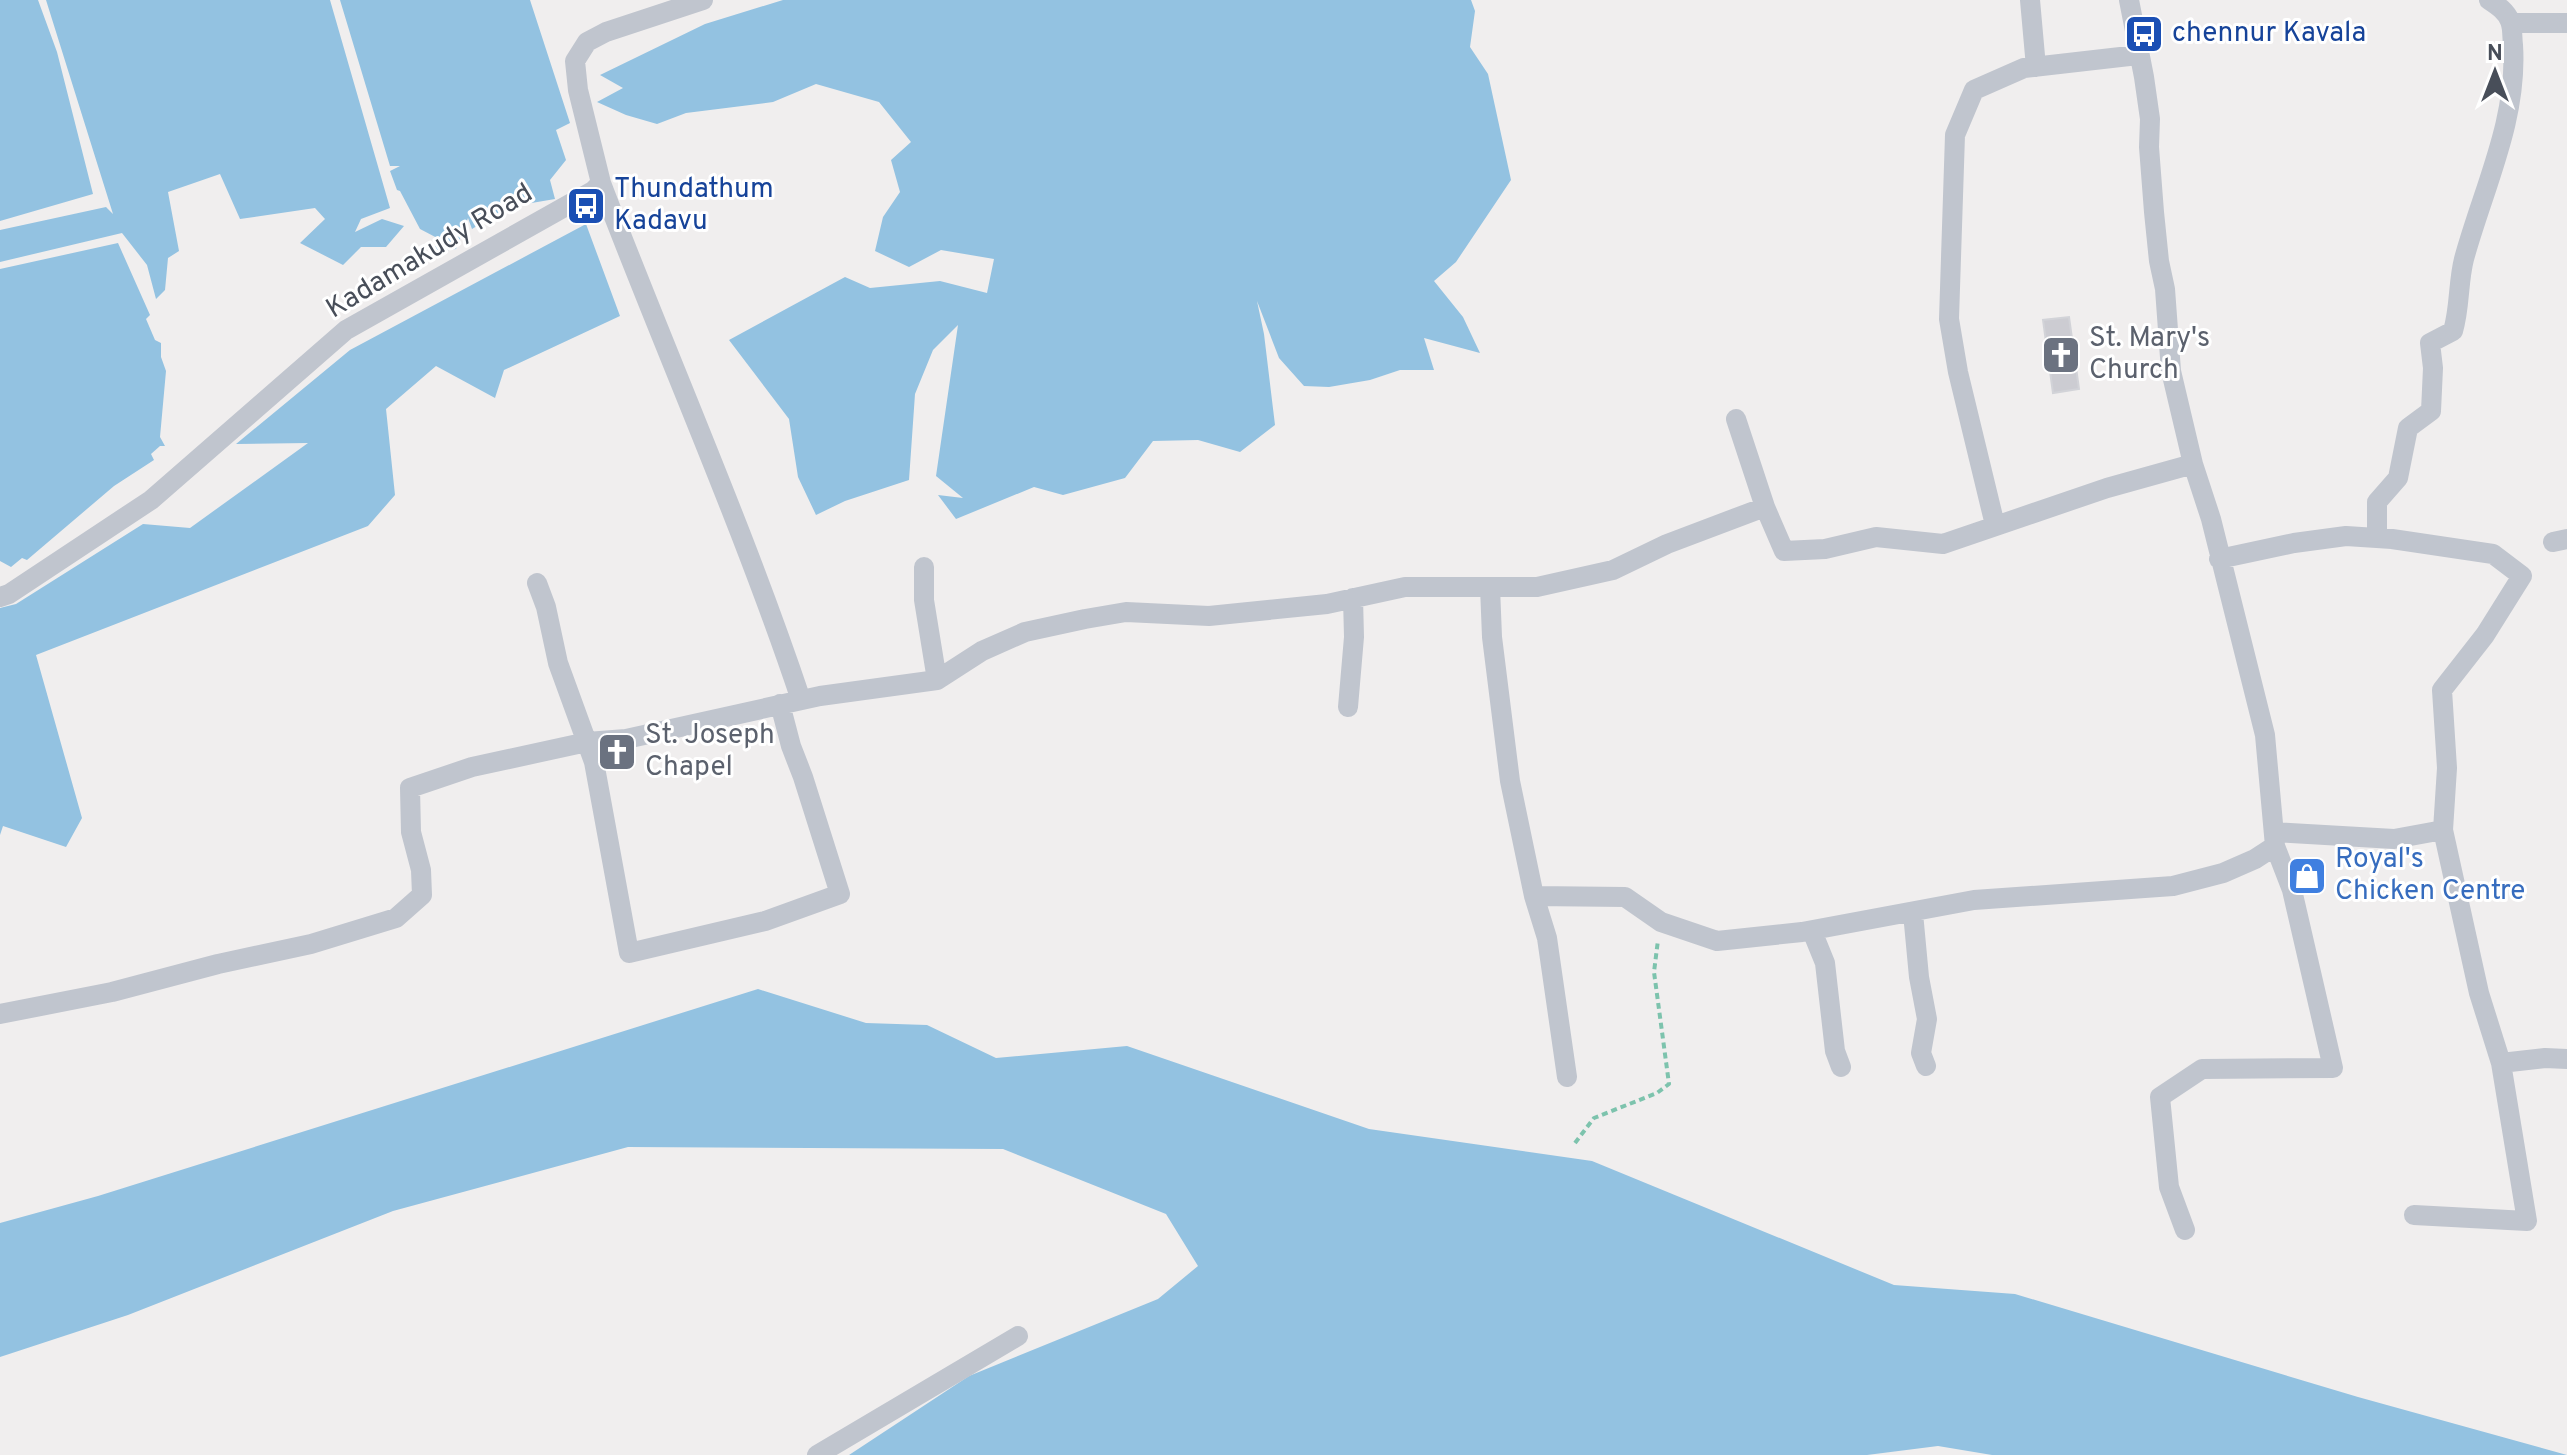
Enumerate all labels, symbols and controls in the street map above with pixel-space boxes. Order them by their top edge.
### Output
bus stop icon: chennur Kavala [2123,13,2165,55]
place label: chennur Kavala [2172,16,2366,52]
north arrow [2455,32,2535,112]
text: N [2487,41,2503,68]
place label: Thundathum Kadavu [614,172,774,240]
street label: Kadamakudy Road [320,176,540,328]
bus stop icon: Thundathum Kadavu [565,185,607,227]
place label: St. Mary's Church [2089,321,2210,389]
church icon: St. Mary's Church [2040,334,2082,376]
place label: St. Joseph Chapel [645,718,775,786]
church icon: St. Joseph Chapel [596,731,638,773]
place label: Royal's Chicken Centre [2335,842,2525,910]
shop icon: Royal's Chicken Centre [2286,855,2328,897]

